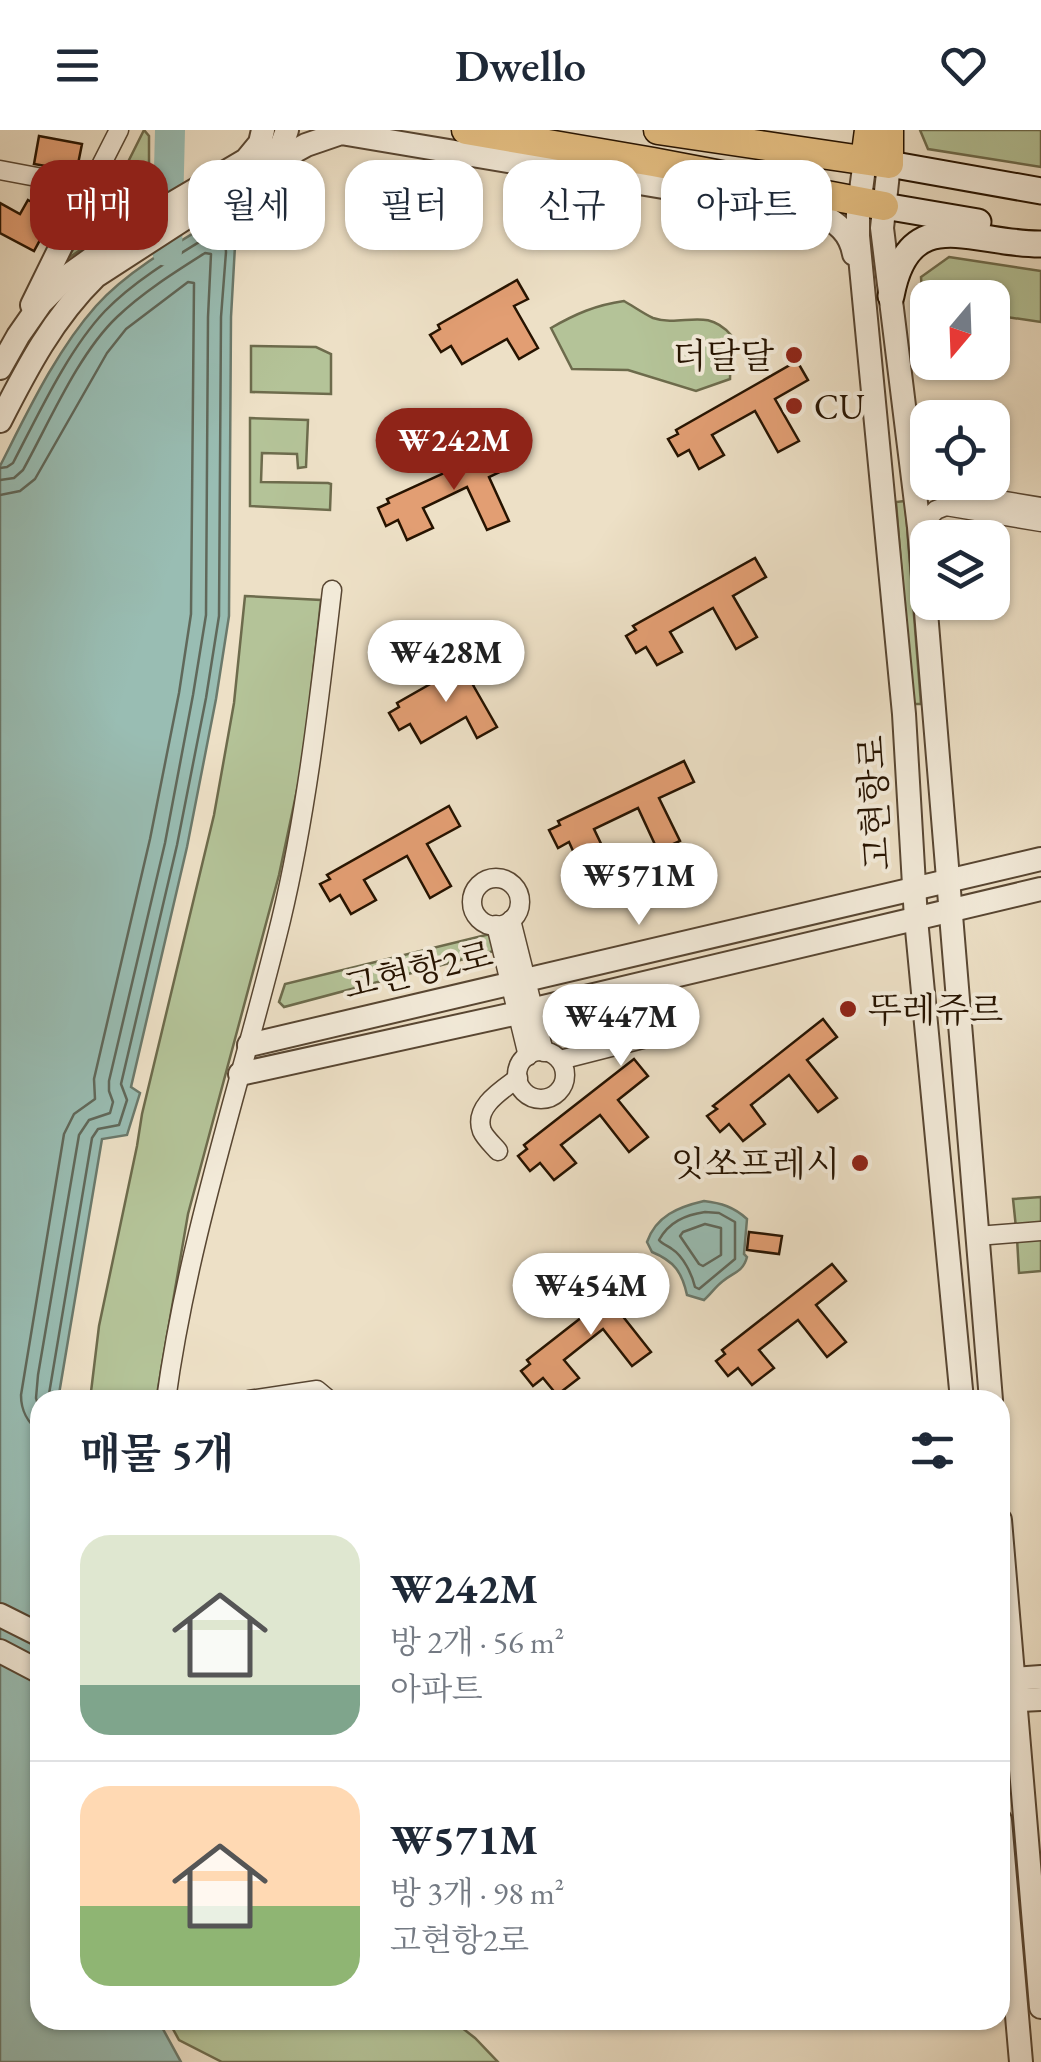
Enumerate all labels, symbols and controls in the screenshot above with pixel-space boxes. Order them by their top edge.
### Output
text: Dwello [455,36,586,94]
icon: menu [50,38,105,93]
icon: heart [936,38,991,93]
chip: 매매 [30,160,168,250]
chip: 월세 [188,160,325,250]
chip: 필터 [345,160,483,250]
chip: 신규 [503,160,641,250]
chip: 아파트 [661,160,832,250]
north arrow [910,280,1010,380]
map controls [910,280,1010,620]
place label: 더달달 [673,333,774,378]
marker: 더달달 [783,344,805,366]
place label: CU [814,384,865,429]
marker: CU [783,395,805,417]
button: locate [910,400,1010,500]
pin: ₩242M [384,408,524,493]
text: ₩242M [398,419,510,461]
button: layers [910,520,1010,620]
pin: ₩428M [376,620,516,705]
text: ₩428M [390,631,502,673]
street label: 고현항로 [848,734,900,872]
pin: ₩571M [569,843,709,928]
text: ₩571M [583,854,695,896]
street label: 고현항2로 [339,931,497,1009]
pin: ₩447M [551,984,691,1069]
place label: 뚜레쥬르 [868,987,1003,1032]
text: ₩447M [565,995,677,1037]
marker: 뚜레쥬르 [837,998,859,1020]
place label: 잇쏘프레시 [671,1141,840,1186]
marker: 잇쏘프레시 [849,1152,871,1174]
pin: ₩454M [521,1253,661,1338]
text: ₩454M [535,1264,647,1306]
icon: filters [905,1423,960,1478]
text: 매물 5개 [80,1426,234,1481]
text: ₩242M [390,1561,538,1616]
icon: home [160,1575,280,1695]
text: 방 2개 · 56 m² [390,1621,564,1663]
text: 아파트 [390,1668,483,1710]
text: ₩571M [390,1812,538,1867]
icon: home [160,1826,280,1946]
text: 방 3개 · 98 m² [390,1872,564,1914]
text: 고현항2로 [390,1919,529,1961]

